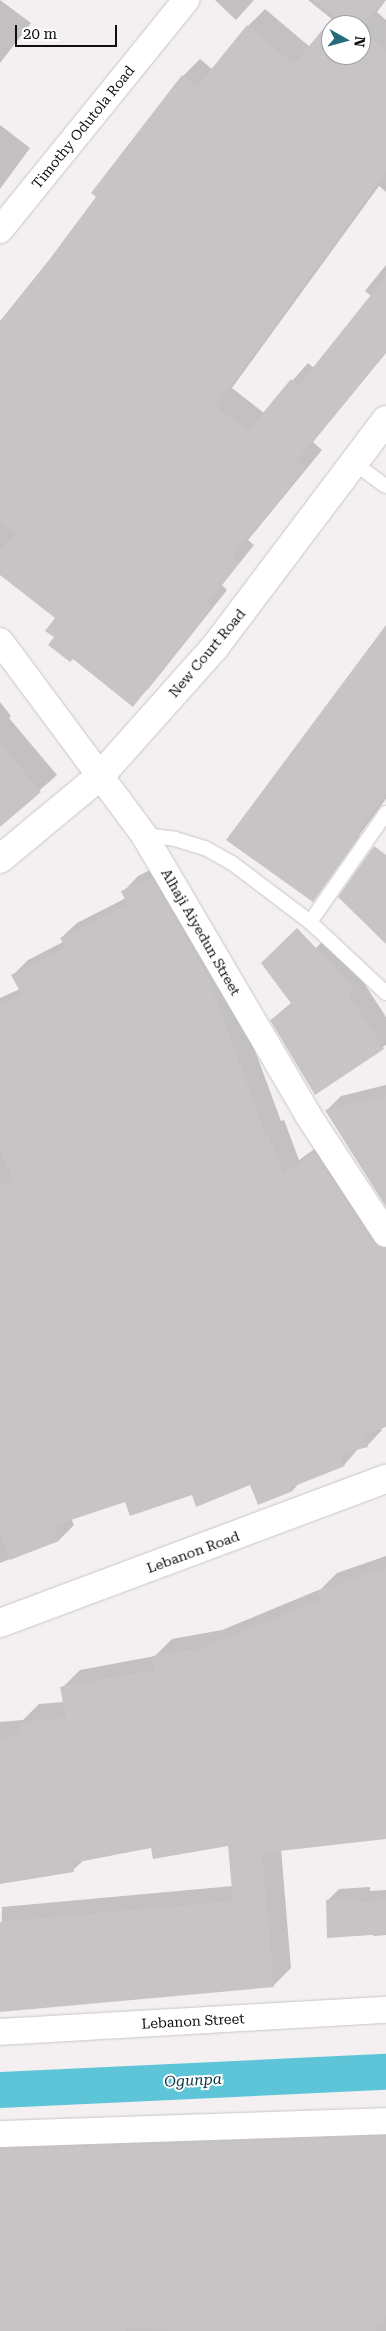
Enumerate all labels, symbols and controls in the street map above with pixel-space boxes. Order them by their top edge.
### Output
scale bar [18,15,120,47]
north arrow [321,15,371,65]
text: 20 m [23,25,57,43]
text: N [351,35,368,48]
street label: Timothy Odutola Road [28,62,138,192]
street label: New Court Road [165,605,249,701]
street label: Alhaji Aiyedun Street [158,866,244,998]
street label: Lebanon Road [144,1527,242,1577]
street label: Lebanon Street [141,2010,245,2032]
water label: Ogunpa [164,2071,222,2091]

